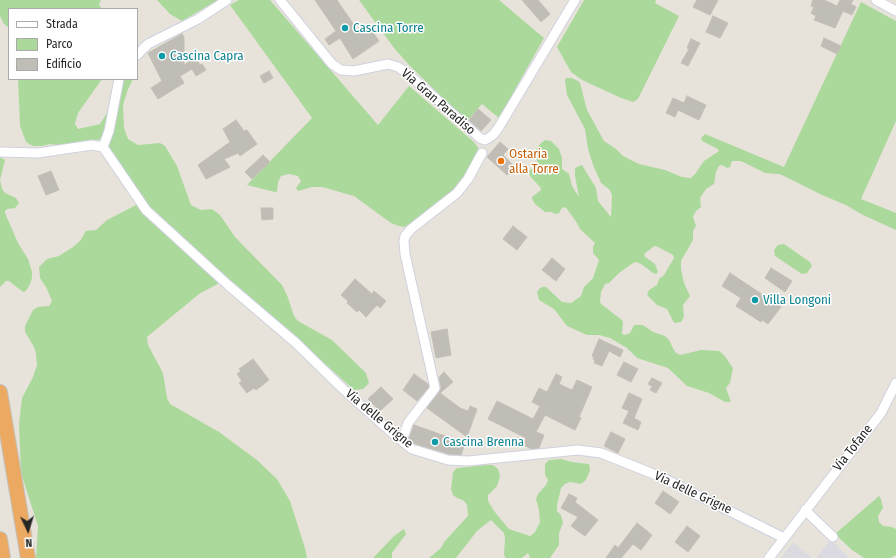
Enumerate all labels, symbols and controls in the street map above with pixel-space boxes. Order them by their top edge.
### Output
legend [8,8,138,80]
text: Strada [46,17,78,31]
place label: Cascina Torre [353,20,424,36]
marker: Cascina Torre [340,23,350,33]
text: Parco [46,37,73,51]
place label: Cascina Capra [170,48,244,64]
marker: Cascina Capra [157,51,167,61]
text: Edificio [46,57,82,71]
street label: Via Gran Paradiso [398,66,478,138]
place label: Ostaria alla Torre [509,146,559,177]
marker: Ostaria alla Torre [496,156,506,166]
place label: Villa Longoni [763,292,831,308]
marker: Villa Longoni [750,295,760,305]
street label: Via delle Grigne [342,386,416,452]
street label: Via Tofane [830,422,876,474]
place label: Cascina Brenna [443,434,524,450]
marker: Cascina Brenna [430,437,440,447]
street label: Via delle Grigne [652,468,734,518]
north arrow [8,510,48,550]
text: N [25,536,33,549]

